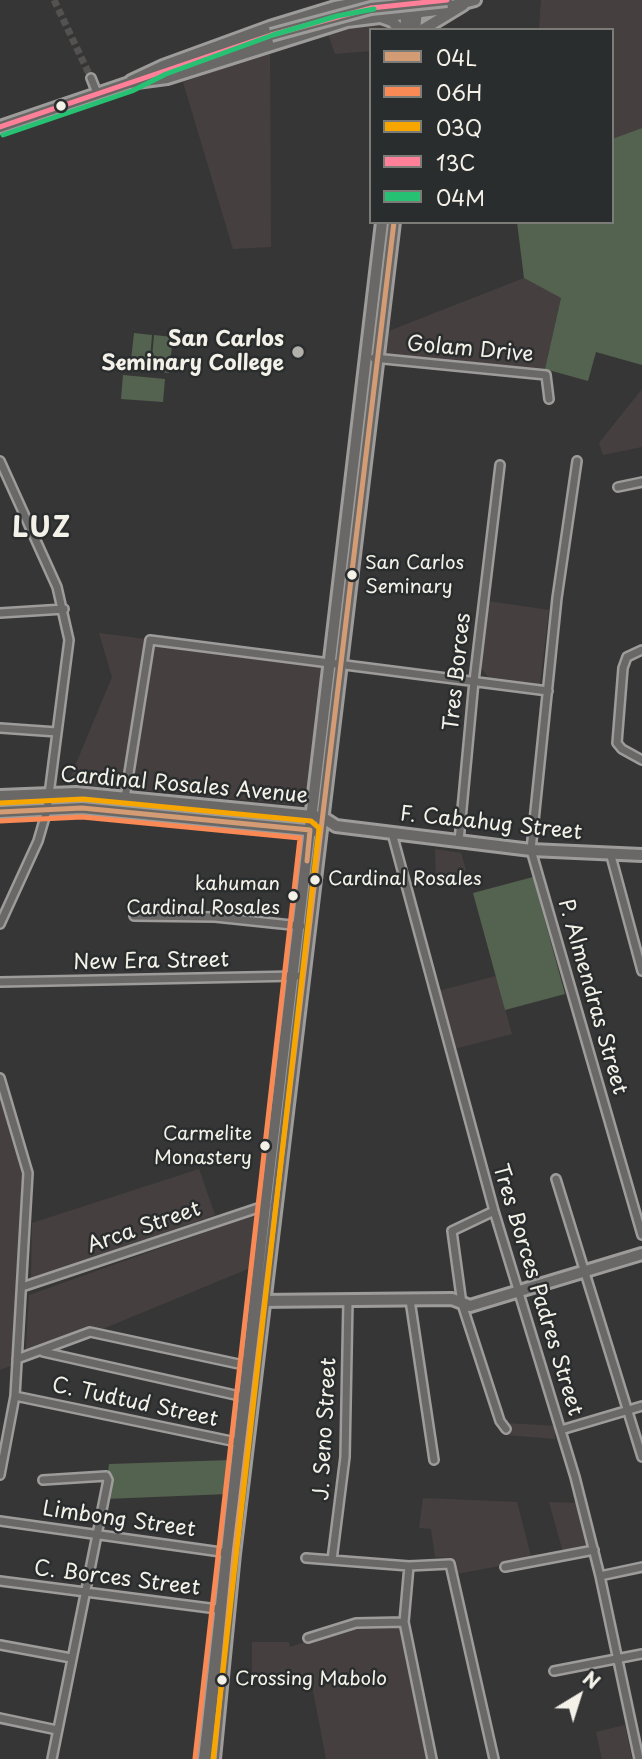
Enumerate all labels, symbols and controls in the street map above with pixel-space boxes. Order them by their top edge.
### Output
legend [369,28,614,224]
text: 04L [436,41,477,73]
text: 06H [436,76,482,108]
unlabelled marker [54,99,68,113]
text: 03Q [436,111,482,143]
text: 13C [436,146,476,178]
text: 04M [436,181,485,213]
place label: San Carlos Seminary College [101,327,284,377]
street label: Golam Drive [406,332,534,368]
marker: San Carlos Seminary College [290,344,306,360]
district label: LUZ [12,512,72,546]
place label: San Carlos Seminary [365,553,464,597]
marker: San Carlos Seminary [345,568,359,582]
street label: Tres Borces [439,612,477,732]
street label: Cardinal Rosales Avenue [59,763,309,809]
street label: F. Cabahug Street [399,802,583,846]
place label: Cardinal Rosales [328,869,482,891]
marker: Cardinal Rosales [308,873,322,887]
place label: kahuman Cardinal Rosales [126,874,280,918]
marker: kahuman Cardinal Rosales [286,889,300,903]
street label: P. Almendras Street [552,896,632,1098]
street label: New Era Street [73,948,229,976]
place label: Carmelite Monastery [154,1124,252,1168]
marker: Carmelite Monastery [258,1139,272,1153]
street label: Tres Borces Padres Street [487,1161,587,1419]
street label: Arca Street [84,1197,204,1259]
street label: J. Seno Street [310,1357,342,1501]
street label: C. Tudtud Street [50,1373,220,1433]
street label: Limbong Street [41,1497,197,1543]
street label: C. Borces Street [33,1556,201,1602]
north arrow [544,1661,614,1731]
text: N [577,1664,606,1695]
place label: Crossing Mabolo [235,1669,387,1691]
marker: Crossing Mabolo [215,1673,229,1687]

